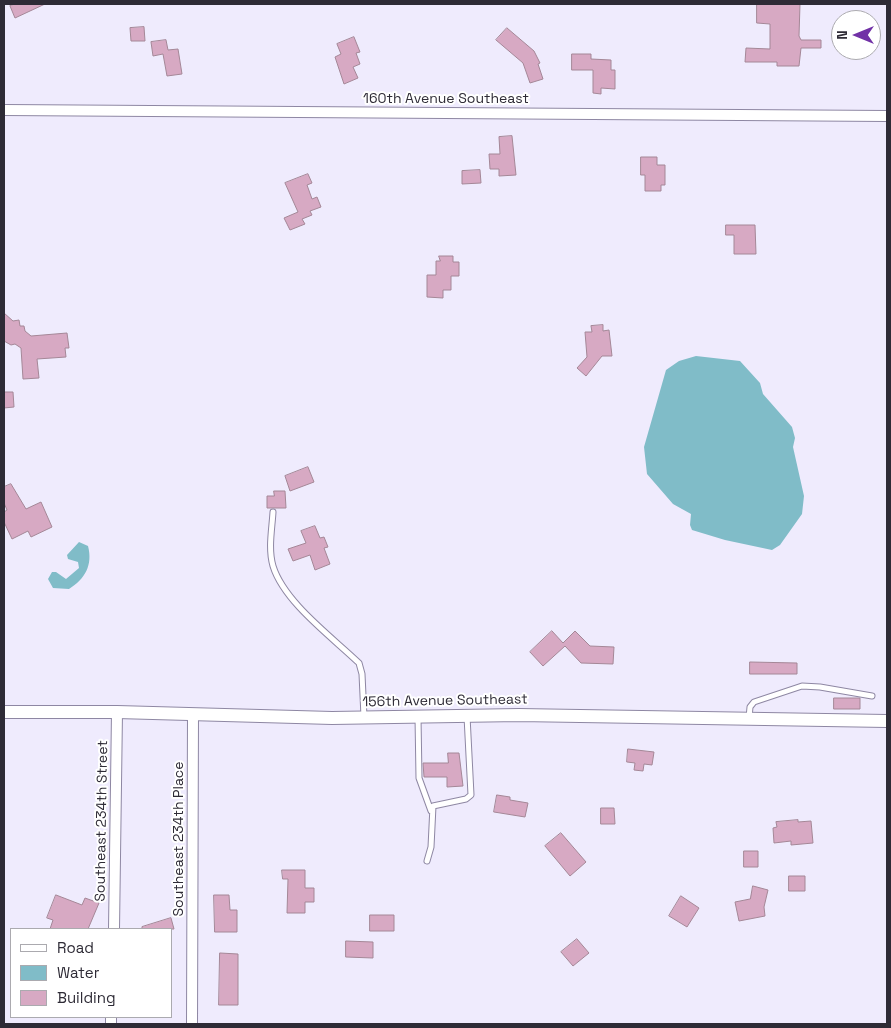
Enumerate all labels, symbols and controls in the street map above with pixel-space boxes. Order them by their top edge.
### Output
north arrow [831,10,881,60]
text: N [833,30,851,40]
street label: 160th Avenue Southeast [363,91,529,107]
street label: 156th Avenue Southeast [362,691,528,711]
street label: Southeast 234th Street [92,740,112,902]
street label: Southeast 234th Place [171,762,187,916]
legend [10,928,172,1018]
text: Road [57,938,94,957]
text: Water [57,963,99,982]
text: Building [57,988,116,1007]

